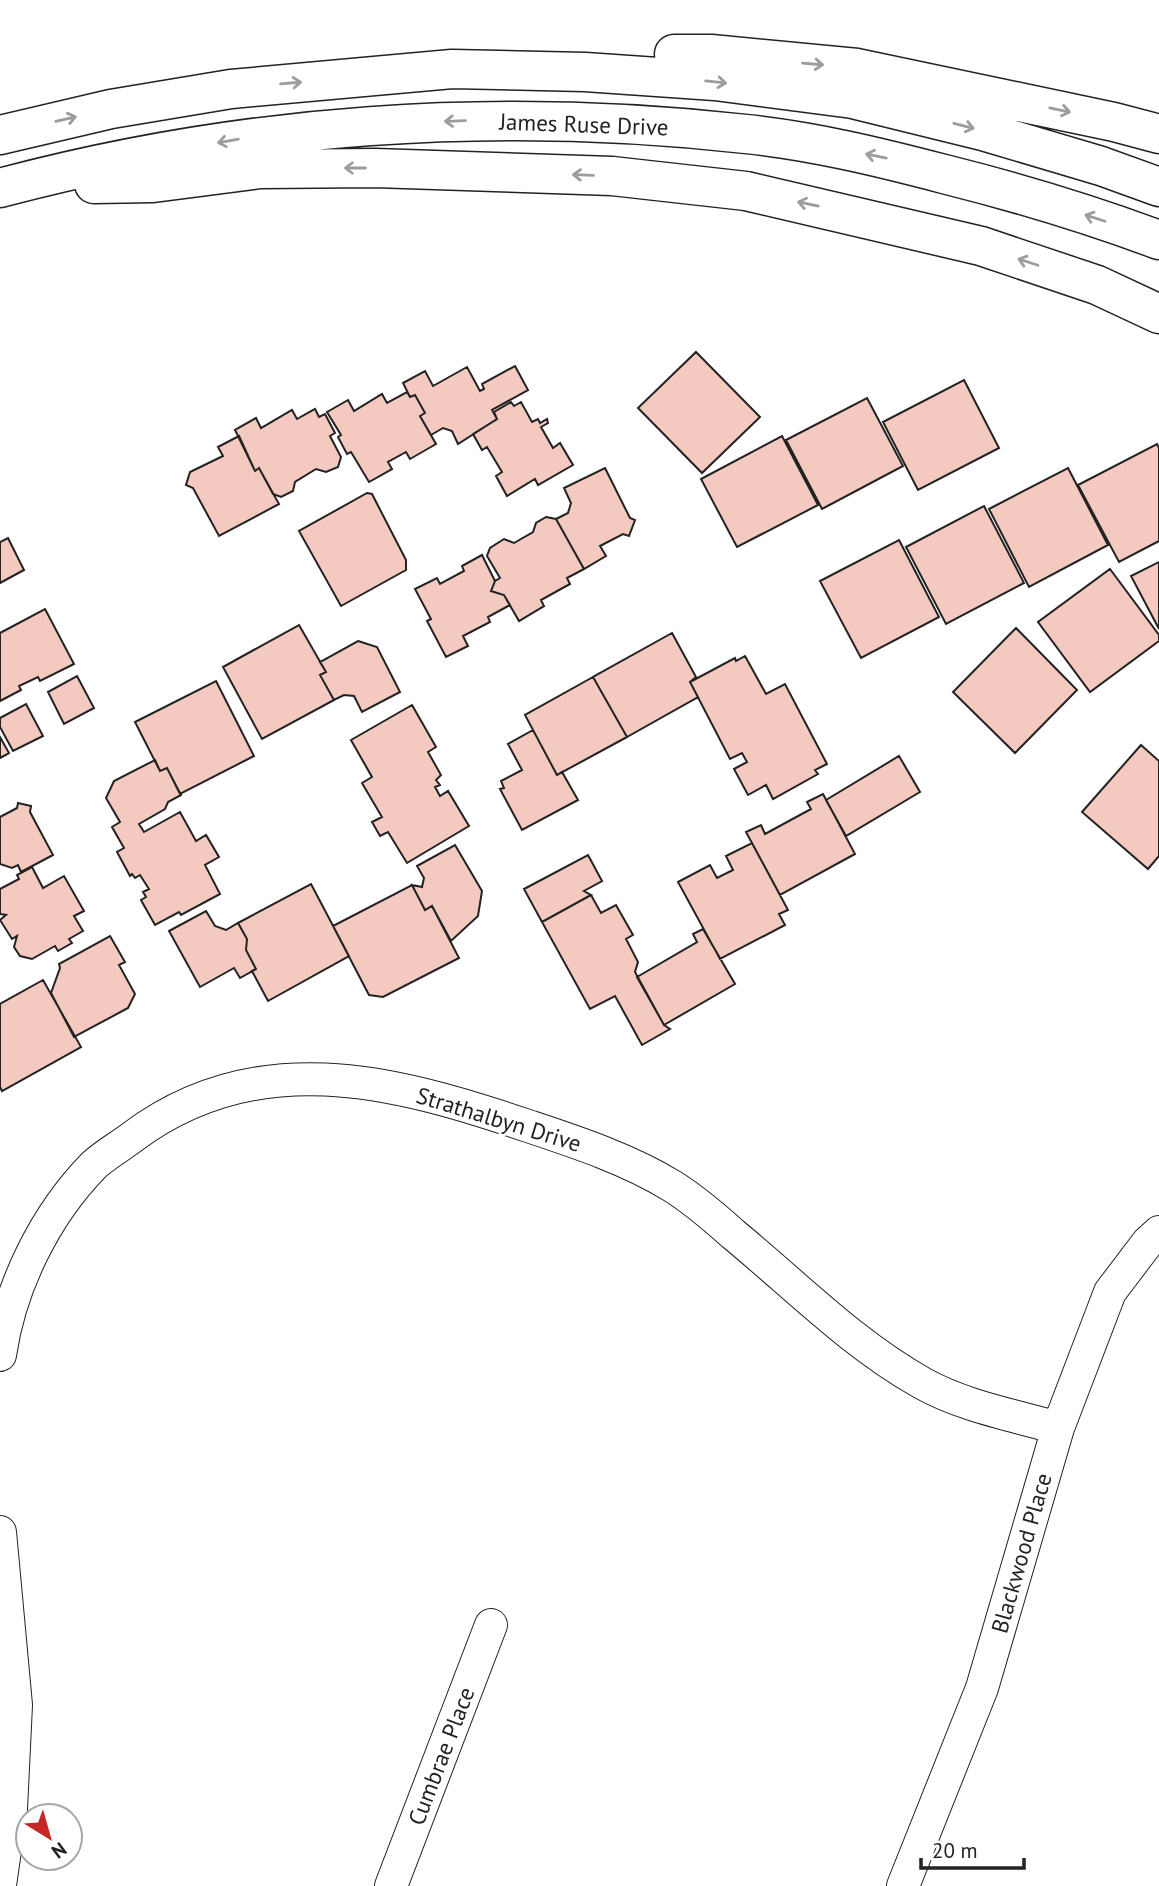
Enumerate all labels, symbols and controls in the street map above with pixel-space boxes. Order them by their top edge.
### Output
one-way arrow [801,57,824,70]
one-way arrow [279,76,302,89]
one-way arrow [704,76,727,89]
one-way arrow [1048,104,1071,118]
street label: James Ruse Drive [498,107,669,141]
one-way arrow [55,112,77,125]
one-way arrow [443,115,466,128]
one-way arrow [952,120,975,133]
one-way arrow [217,135,240,148]
one-way arrow [865,149,887,162]
one-way arrow [344,161,367,175]
one-way arrow [571,168,594,181]
one-way arrow [797,197,820,211]
one-way arrow [1084,210,1106,223]
one-way arrow [1017,255,1039,267]
street label: Strathalbyn Drive [413,1080,585,1158]
street label: Blackwood Place [984,1470,1058,1636]
street label: Cumbrae Place [401,1683,481,1829]
north arrow [14,1802,84,1872]
scale bar [921,1826,1024,1870]
text: N [47,1837,71,1864]
text: 20 m [932,1837,978,1864]

